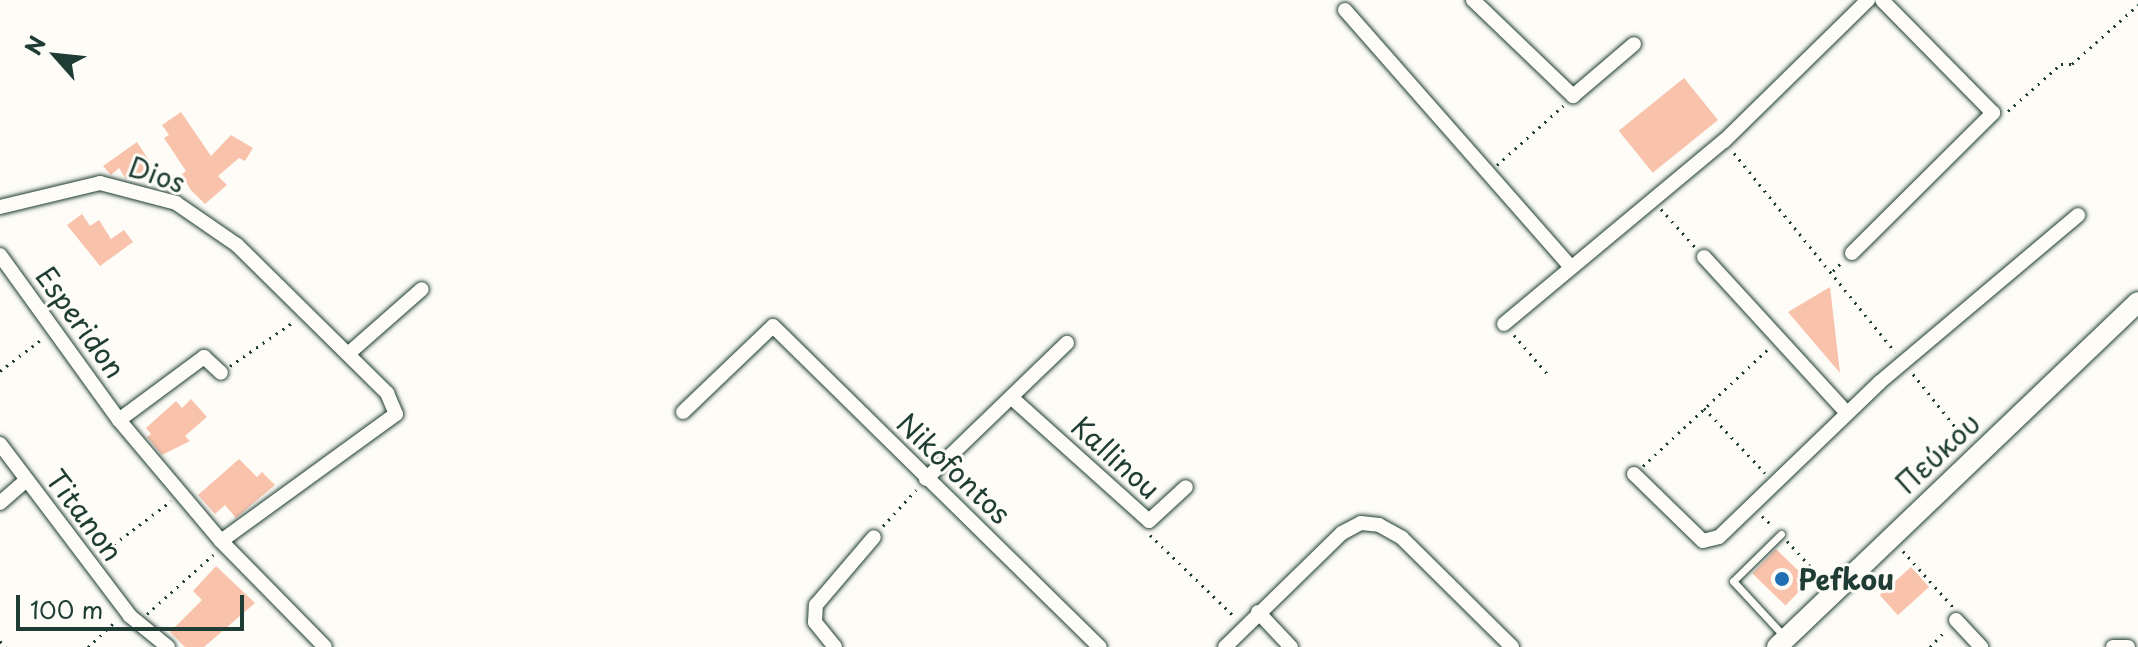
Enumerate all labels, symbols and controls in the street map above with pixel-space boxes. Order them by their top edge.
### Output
north arrow [16,16,96,96]
text: N [16,30,53,60]
street label: Dios [124,149,190,199]
street label: Esperidon [29,260,133,384]
street label: Nikofontos [890,406,1018,530]
street label: Πεύκου [1888,406,1986,500]
street label: Kallinou [1065,409,1167,505]
street label: Titanon [40,463,130,567]
place label: Pefkou [1798,562,1894,596]
marker: Pefkou [1773,570,1791,588]
scale bar [20,579,248,629]
text: 100 m [30,591,103,627]

